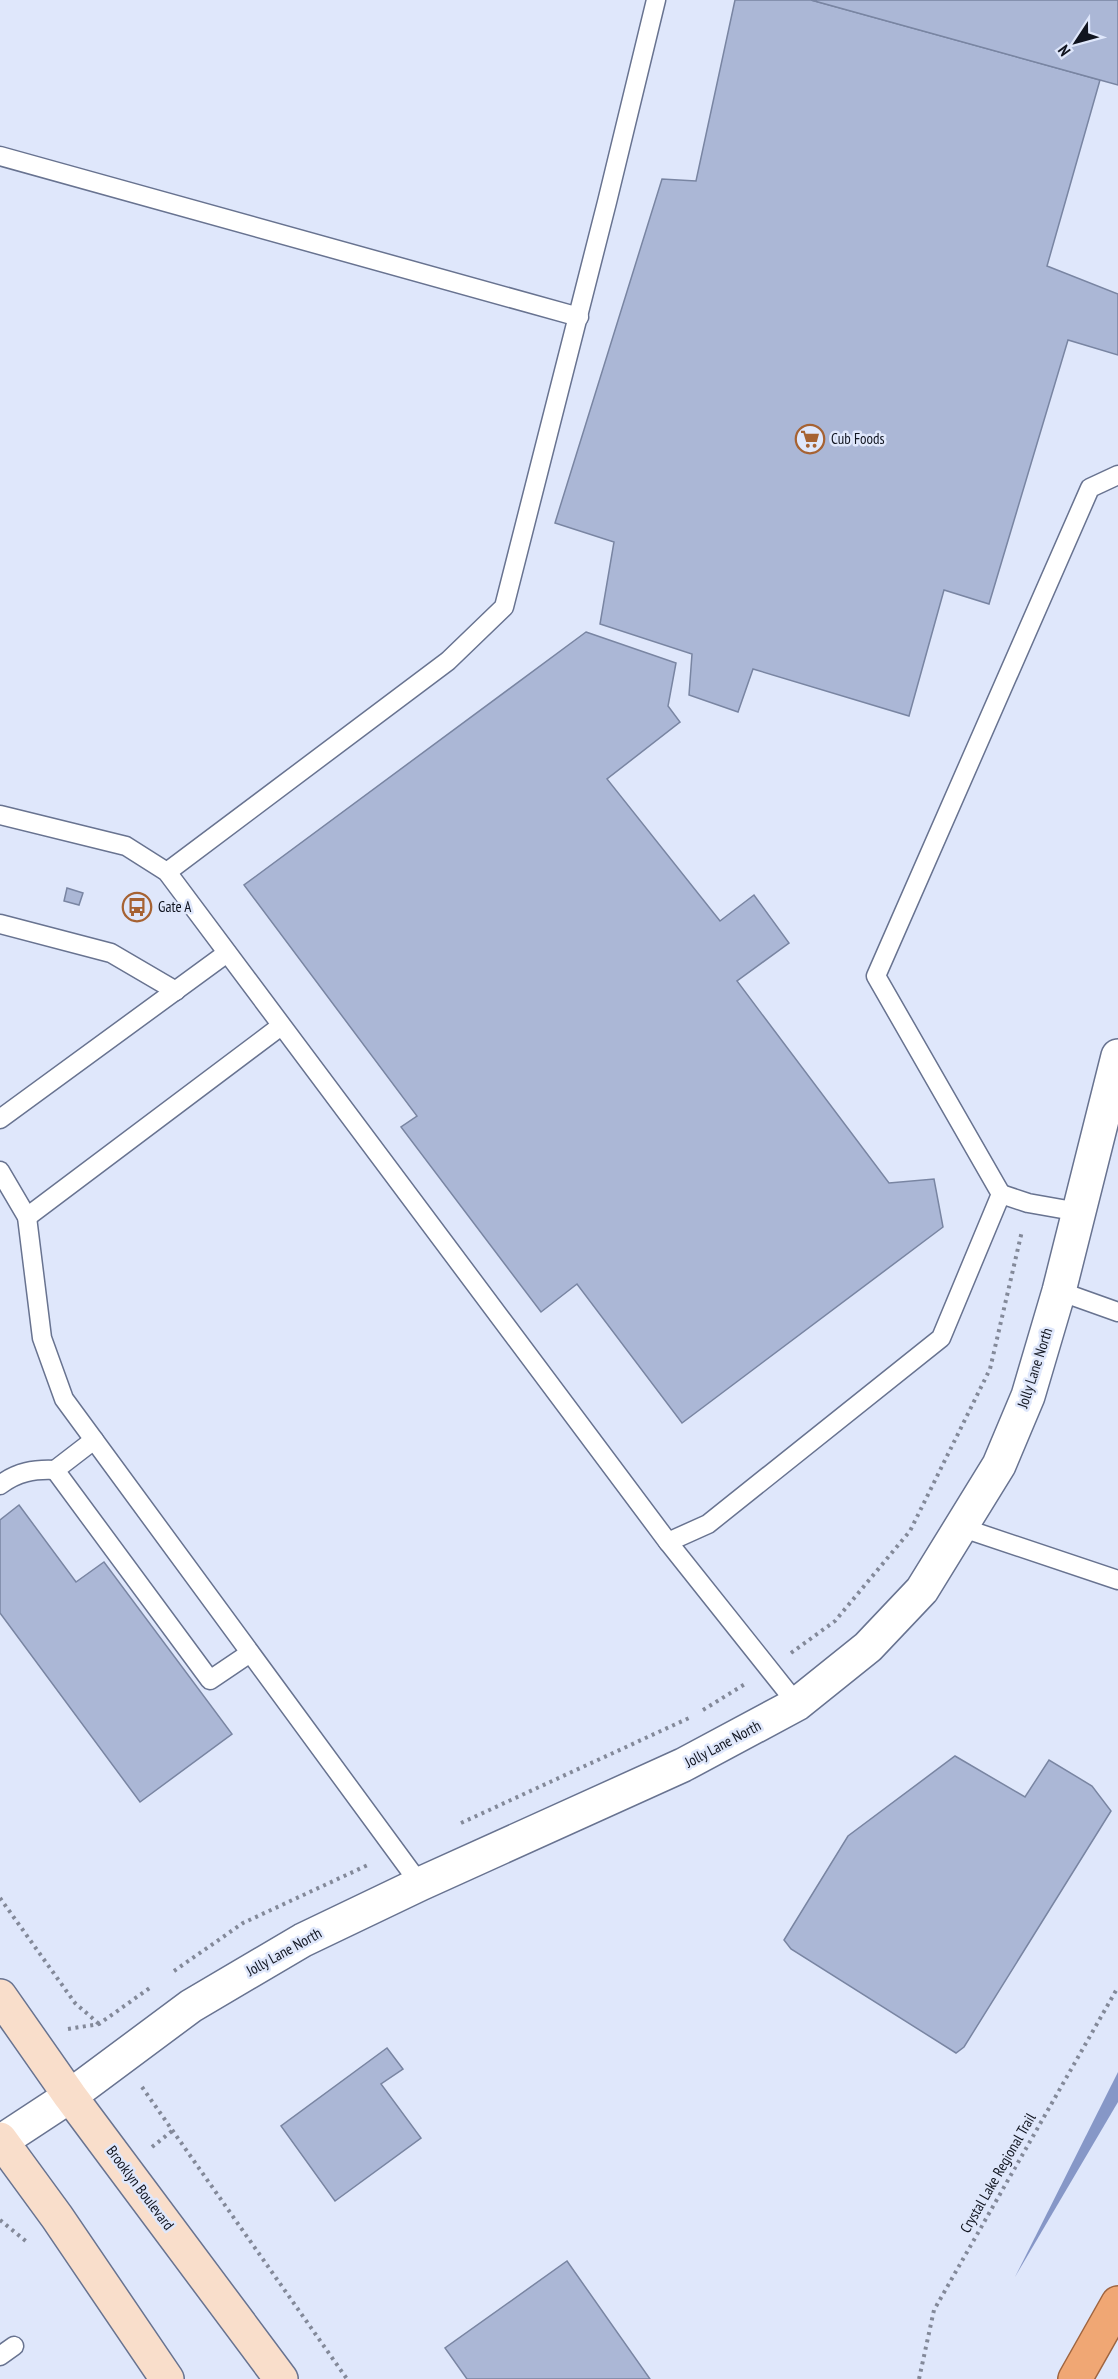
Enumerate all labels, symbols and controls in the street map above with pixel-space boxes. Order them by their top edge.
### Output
north arrow [1046,12,1106,72]
text: N [1053,41,1074,60]
supermarket icon: Cub Foods [794,423,826,455]
place label: Cub Foods [831,429,885,448]
bus stop icon: Gate A [121,891,153,923]
place label: Gate A [158,897,192,916]
street label: Jolly Lane North [1012,1325,1056,1411]
street label: Jolly Lane North [681,1716,764,1772]
street label: Jolly Lane North [242,1923,325,1981]
street label: Crystal Lake Regional Trail [955,2109,1040,2236]
street label: Brooklyn Boulevard [102,2142,178,2234]

